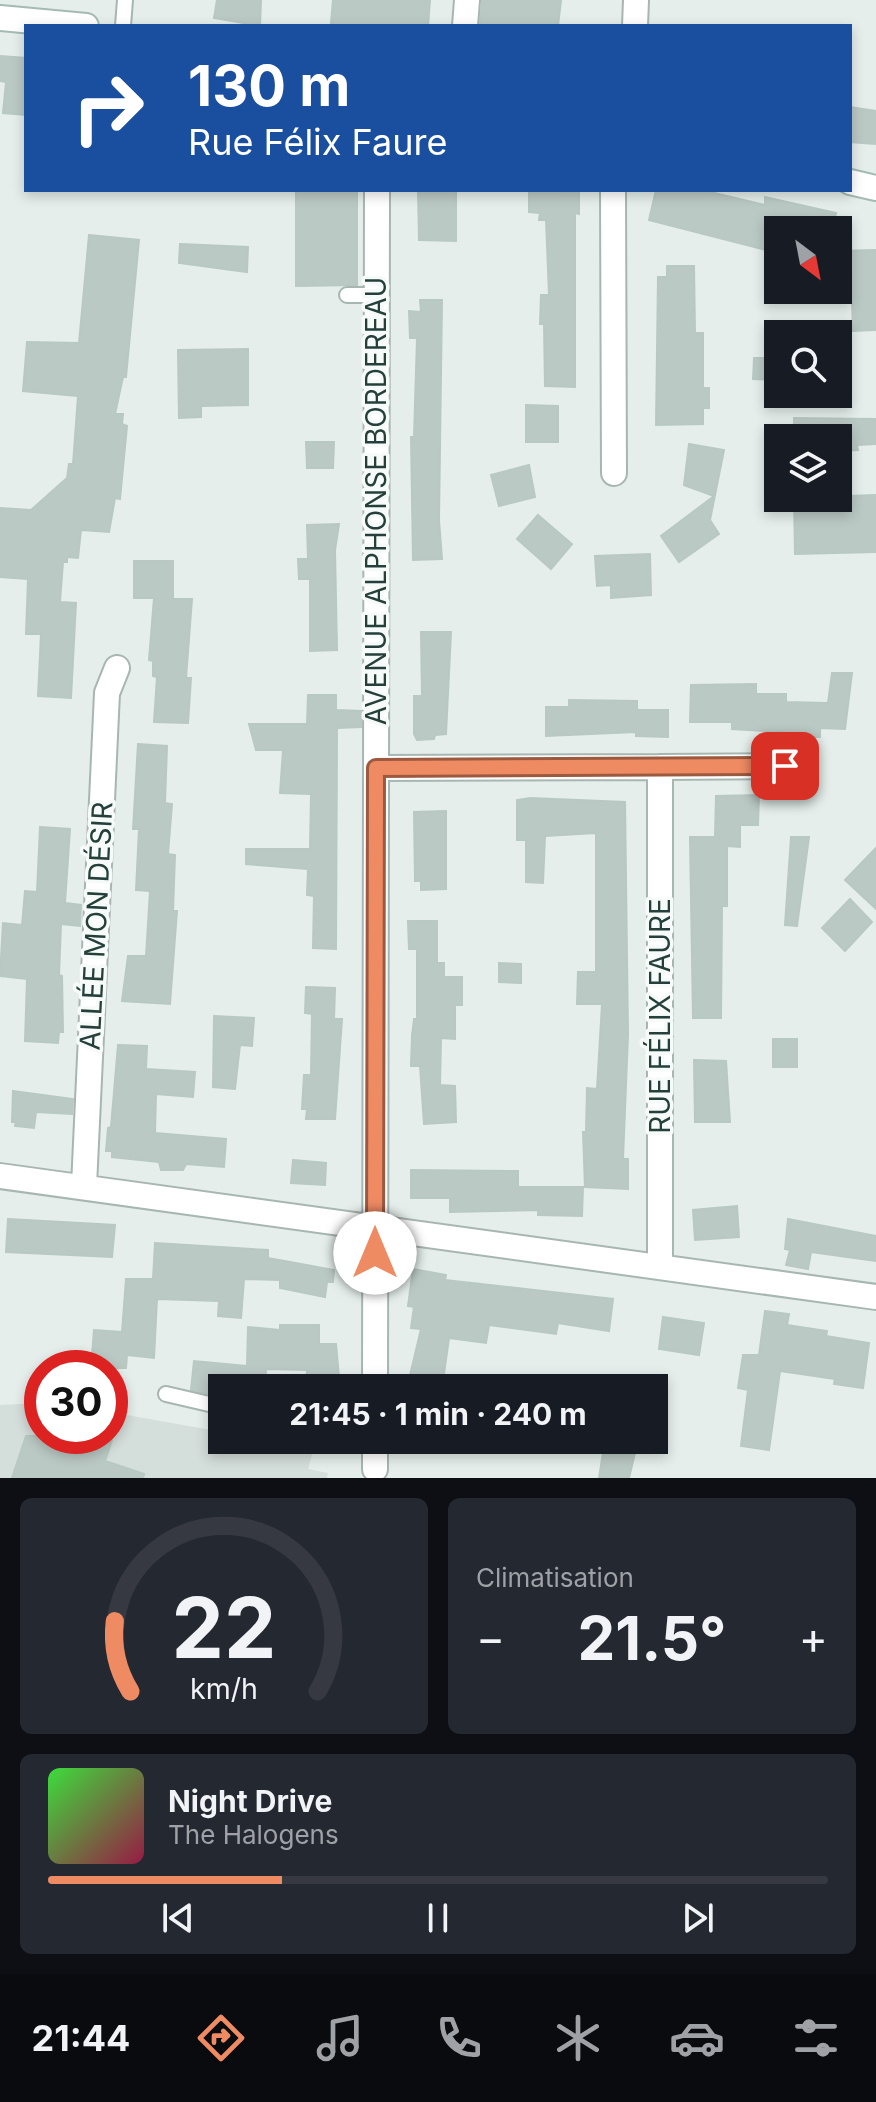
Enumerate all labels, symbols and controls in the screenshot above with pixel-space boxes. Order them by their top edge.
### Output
text: 130 m [188,52,350,120]
icon: right [56,56,160,160]
text: Rue Félix Faure [188,120,447,164]
north arrow [764,216,852,304]
map controls [764,216,852,512]
street label: AVENUE ALPHONSE BORDEREAU [359,277,393,725]
button: search [764,320,852,408]
button: layers [764,424,852,512]
pin [751,732,819,800]
icon: arrive [763,744,807,788]
street label: ALLÉE MON DÉSIR [72,801,119,1051]
street label: RUE FÉLIX FAURE [642,898,677,1134]
position arrow [333,1211,417,1295]
speed limit sign: 30 [24,1350,128,1454]
text: 21:45 · 1 min · 240 m [289,1396,587,1432]
text: Climatisation [476,1562,634,1593]
text: 22 [172,1577,276,1678]
text: 21.5° [578,1602,726,1674]
text: − [476,1611,505,1665]
text: + [799,1611,828,1665]
text: km/h [190,1671,258,1706]
text: Night Drive [168,1783,332,1819]
text: The Halogens [168,1819,339,1850]
icon: previous [156,1896,200,1940]
icon: pause [416,1896,460,1940]
icon: next [676,1896,720,1940]
icon: directions [193,2010,249,2066]
icon: music [312,2010,368,2066]
icon: phone [431,2010,487,2066]
icon: climate [550,2010,606,2066]
icon: car [669,2010,725,2066]
icon: filters [788,2010,844,2066]
text: 21:44 [32,2016,130,2060]

